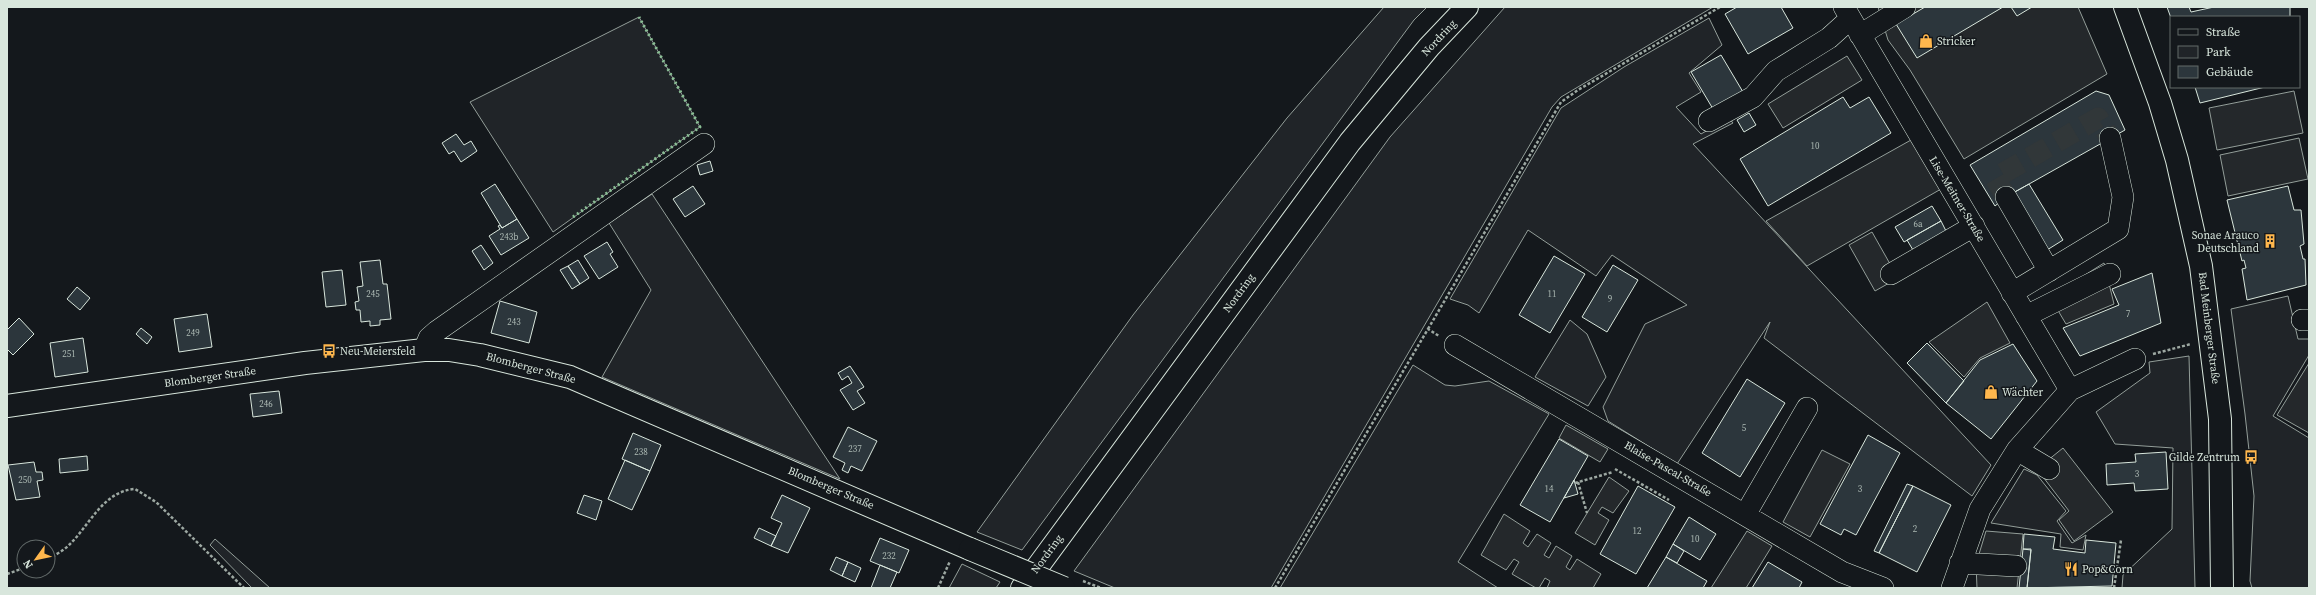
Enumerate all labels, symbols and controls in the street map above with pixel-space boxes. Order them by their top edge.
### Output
street label: Nordring [1418,16,1460,60]
legend [2170,16,2300,88]
text: Straße [2206,24,2240,40]
shop icon: Stricker [1918,33,1934,49]
place label: Stricker [1937,34,1976,49]
text: Park [2206,44,2231,60]
text: Gebäude [2206,64,2253,80]
house number: 10 [1810,140,1820,152]
street label: Lise-Meitner-Straße [1926,153,1989,245]
house number: 6a [1913,218,1923,230]
place label: Sonae Arauco Deutschland [2192,228,2260,256]
house number: 243b [500,231,518,243]
building icon: Sonae Arauco Deutschland [2262,233,2278,249]
street label: Nordring [1220,270,1258,316]
street label: Bad Meinberger Straße [2195,271,2223,385]
house number: 245 [366,288,380,300]
house number: 11 [1547,288,1557,300]
house number: 9 [1608,293,1613,305]
house number: 7 [2126,308,2131,320]
house number: 243 [507,316,521,328]
house number: 249 [186,327,200,339]
bus stop icon: Neu-Meiersfeld [321,343,337,359]
place label: Neu-Meiersfeld [340,344,416,359]
house number: 251 [62,348,76,360]
street label: Blomberger Straße [484,349,578,387]
street label: Blomberger Straße [163,363,257,391]
shop icon: Wächter [1983,384,1999,400]
place label: Wächter [2002,385,2043,400]
house number: 246 [259,398,273,410]
house number: 5 [1742,422,1747,434]
street label: Blaise-Pascal-Straße [1622,438,1715,500]
house number: 237 [848,443,862,455]
house number: 238 [634,446,648,458]
bus stop icon: Gilde Zentrum [2243,449,2259,465]
place label: Gilde Zentrum [2169,450,2240,465]
street label: Blomberger Straße [786,463,877,513]
house number: 3 [2135,468,2140,480]
house number: 250 [18,474,32,486]
house number: 14 [1544,483,1554,495]
house number: 3 [1858,483,1863,495]
house number: 2 [1913,523,1918,535]
house number: 12 [1632,525,1642,537]
street label: Nordring [1028,531,1066,577]
house number: 10 [1690,533,1700,545]
north arrow [16,539,56,579]
house number: 232 [882,550,896,562]
text: N [20,557,37,572]
restaurant icon: Pop&Corn [2063,561,2079,577]
place label: Pop&Corn [2082,562,2133,577]

